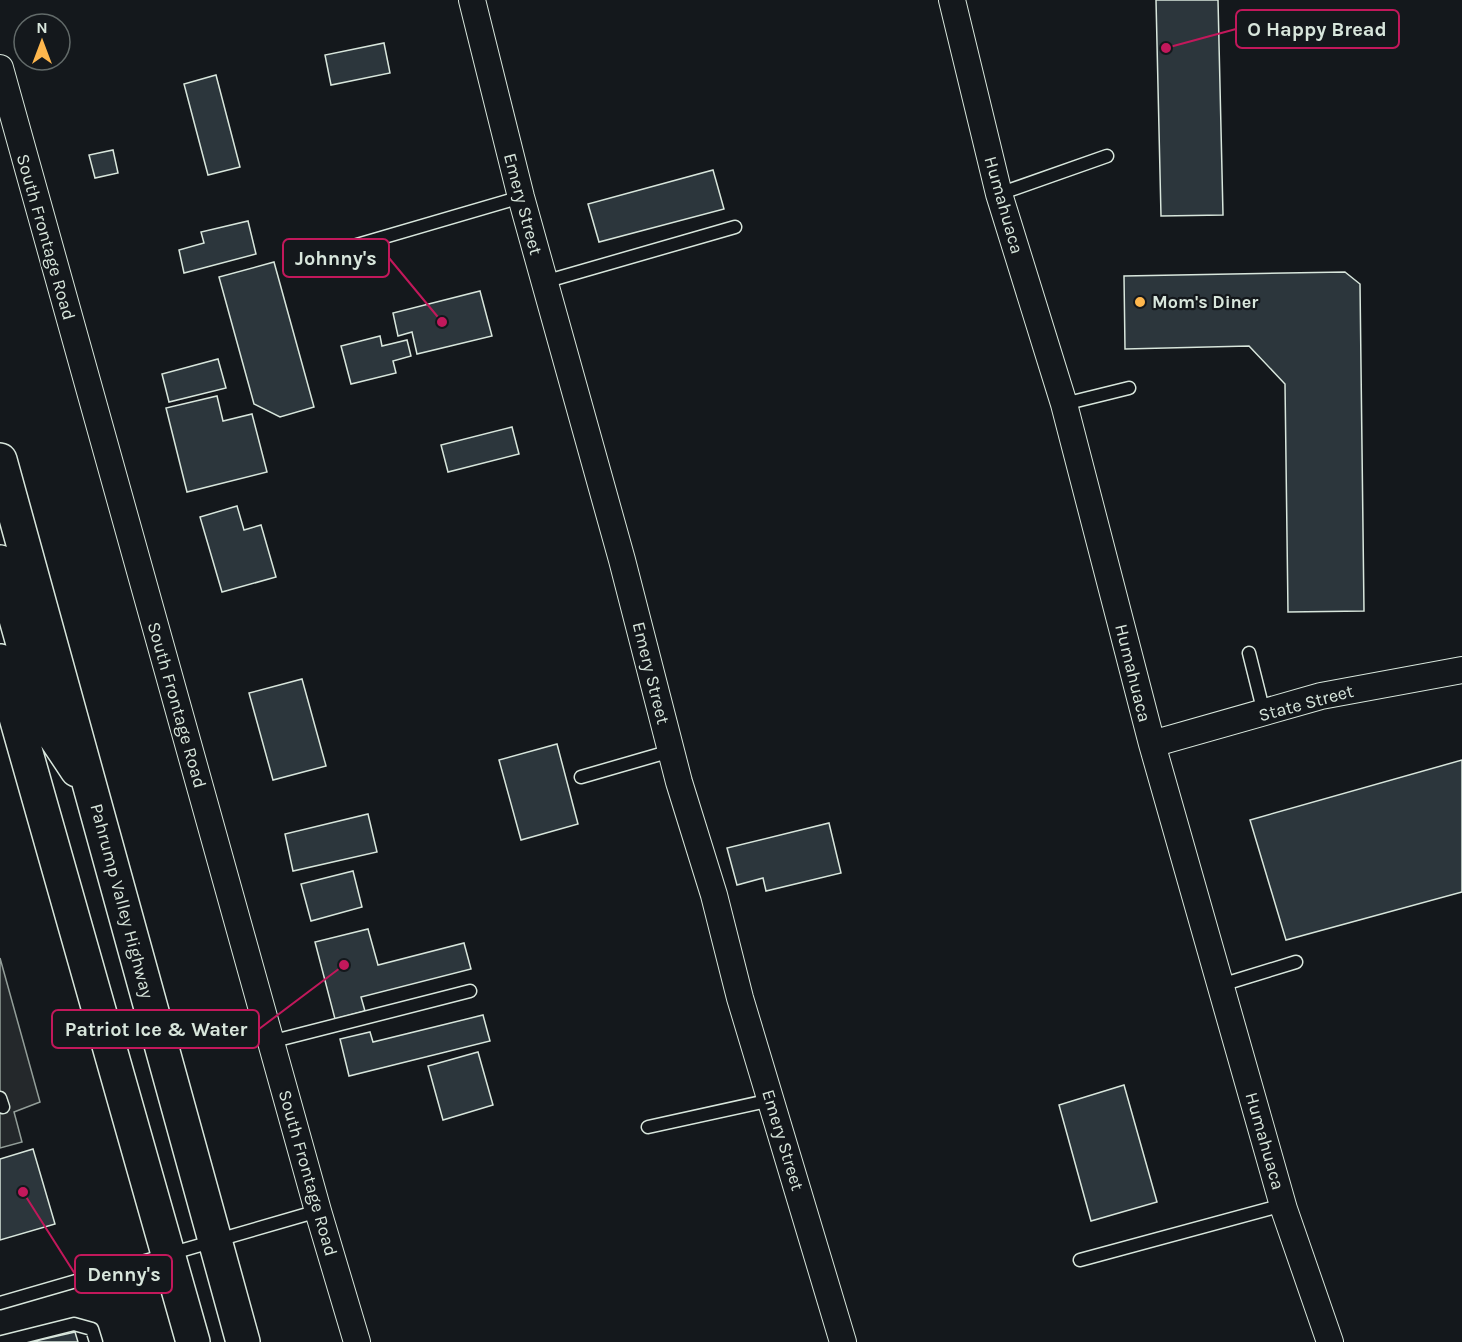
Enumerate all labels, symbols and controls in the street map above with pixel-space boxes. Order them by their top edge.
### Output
callout: O Happy Bread [1236,10,1399,48]
north arrow [12,12,72,72]
text: N [36,18,48,37]
text: O Happy Bread [1247,18,1387,41]
street label: South Frontage Road [12,151,80,323]
street label: Emery Street [499,151,547,258]
street label: Humahuaca [980,154,1028,256]
callout: Johnny's [283,239,389,277]
text: Johnny's [295,247,377,270]
place label: Mom's Diner [1152,291,1258,313]
marker: Mom's Diner [1133,295,1147,309]
street label: South Frontage Road [143,619,211,791]
street label: Emery Street [628,620,674,727]
street label: Humahuaca [1110,622,1156,724]
street label: State Street [1256,680,1356,726]
street label: Pahrump Valley Highway [85,801,159,1002]
callout: Patriot Ice & Water [52,1010,259,1048]
text: Patriot Ice & Water [65,1018,248,1041]
street label: South Frontage Road [274,1087,342,1259]
street label: Emery Street [757,1087,809,1194]
street label: Humahuaca [1241,1090,1289,1192]
callout: Denny's [75,1255,172,1293]
text: Denny's [87,1263,161,1286]

